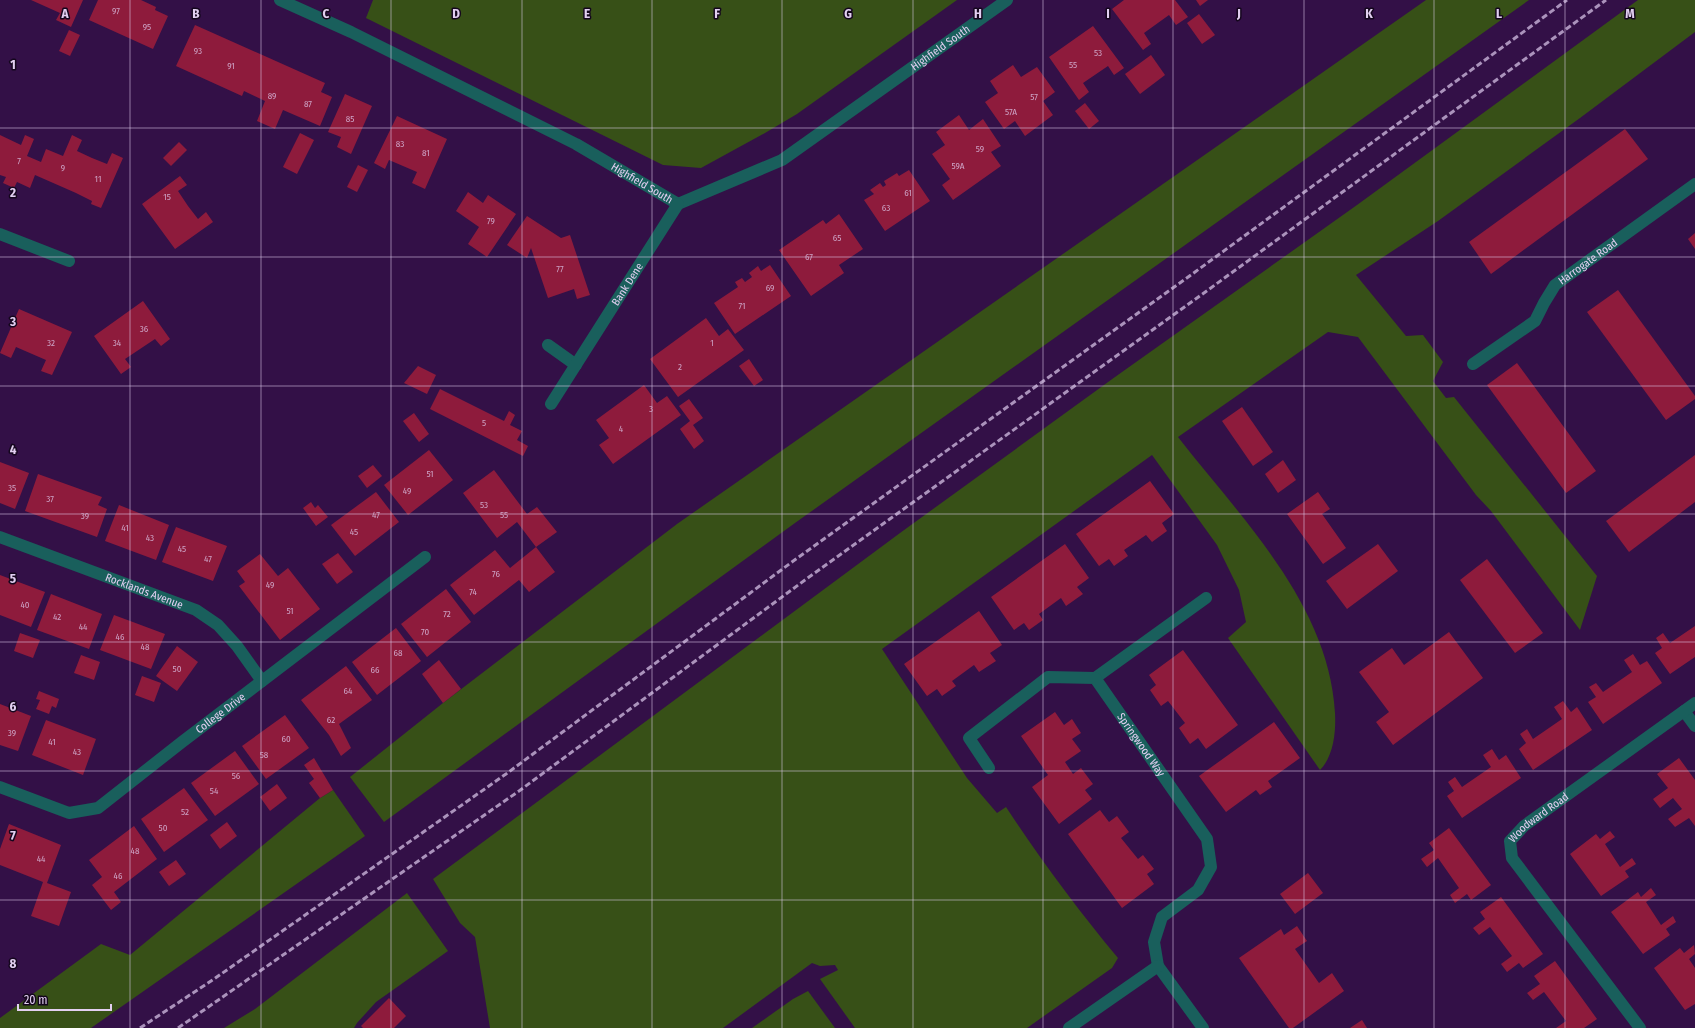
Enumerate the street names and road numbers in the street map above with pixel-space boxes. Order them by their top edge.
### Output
street label: Highfield South [908,22,972,73]
street label: Highfield South [609,160,675,206]
street label: Harrogate Road [1556,236,1620,287]
street label: Bank Dene [609,260,645,308]
street label: Rocklands Avenue [104,570,185,611]
street label: College Drive [193,690,248,736]
street label: Springwood Way [1115,710,1168,779]
street label: Woodward Road [1506,790,1571,845]

